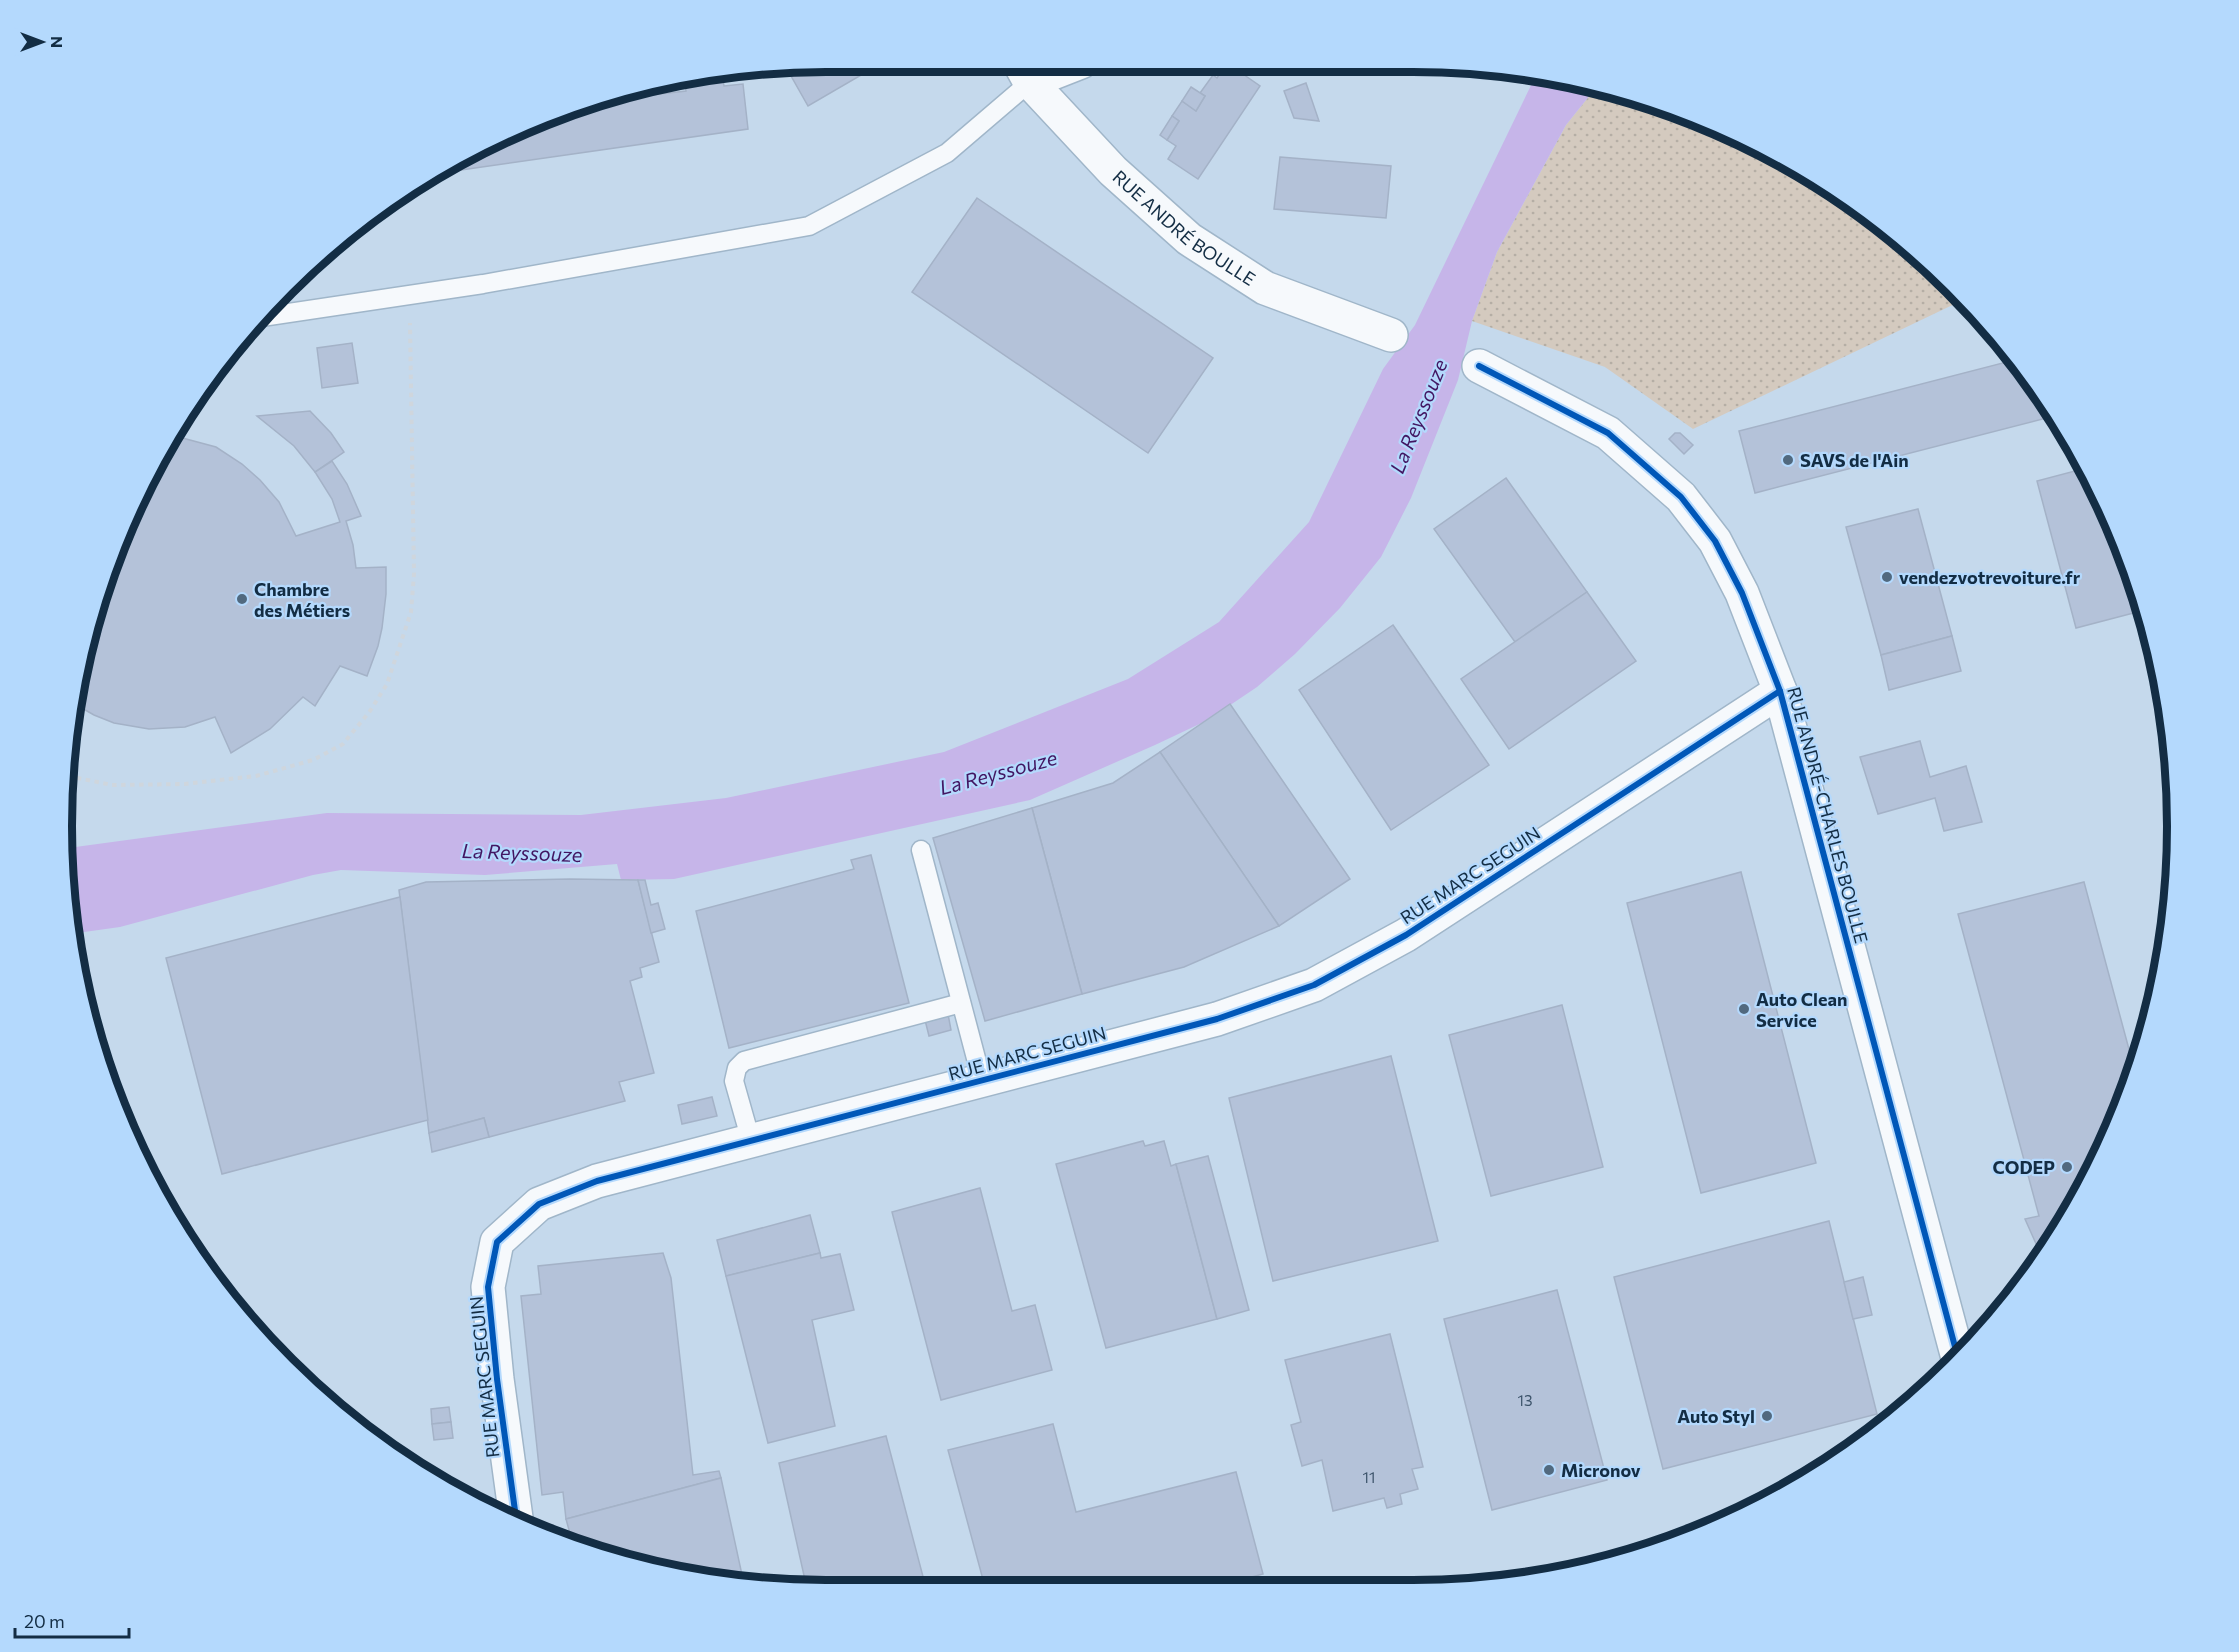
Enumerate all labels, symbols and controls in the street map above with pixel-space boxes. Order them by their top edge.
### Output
north arrow [12,12,72,72]
text: N [48,36,67,48]
street label: RUE ANDRÉ BOULLE [1109,165,1260,290]
water label: La Reyssouze [1384,355,1452,476]
place label: SAVS de l'Ain [1800,449,1909,471]
marker: SAVS de l'Ain [1781,453,1795,467]
place label: vendezvotrevoiture.fr [1899,566,2081,588]
marker: vendezvotrevoiture.fr [1880,570,1894,584]
place label: Chambre des Métiers [254,578,350,621]
marker: Chambre des Métiers [235,592,249,606]
street label: RUE ANDRÉ-CHARLES BOULLE [1783,684,1873,946]
water label: La Reyssouze [937,745,1060,799]
street label: RUE MARC SEGUIN [1396,822,1544,928]
water label: La Reyssouze [461,838,583,866]
place label: Auto Clean Service [1756,988,1847,1031]
marker: Auto Clean Service [1737,1002,1751,1016]
street label: RUE MARC SEGUIN [946,1021,1108,1085]
place label: CODEP [1992,1156,2055,1178]
marker: CODEP [2060,1160,2074,1174]
street label: RUE MARC SEGUIN [465,1295,503,1459]
house number: 13 [1518,1391,1532,1409]
place label: Auto Styl [1677,1405,1755,1427]
marker: Auto Styl [1760,1409,1774,1423]
place label: Micronov [1561,1459,1641,1481]
marker: Micronov [1542,1463,1556,1477]
house number: 11 [1363,1468,1375,1486]
scale bar [15,1601,129,1639]
text: 20 m [24,1610,65,1632]

